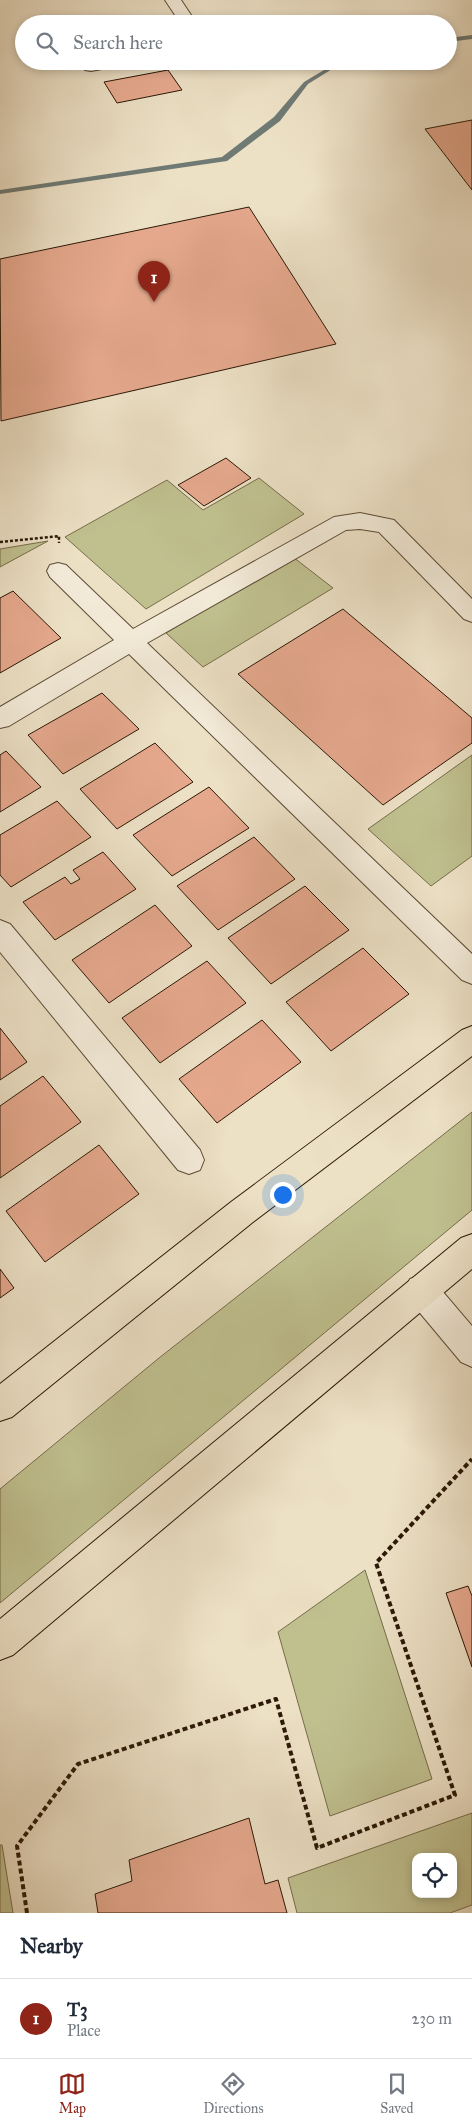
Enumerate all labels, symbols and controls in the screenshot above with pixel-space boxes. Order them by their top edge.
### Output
search box [15,15,457,70]
icon: search [33,29,61,57]
text: Search here [73,31,163,54]
pin: 1 [138,261,170,302]
your location [270,1182,296,1208]
map controls [412,1853,457,1898]
button: locate [412,1853,457,1898]
text: Nearby [20,1933,83,1959]
text: T3 [67,1998,88,2021]
text: 1 [33,2009,39,2028]
text: 230 m [412,2009,452,2028]
text: Place [67,2021,101,2040]
tab: Map [58,2070,86,2117]
tab: Directions [203,2070,264,2117]
tab: Saved [380,2070,414,2117]

